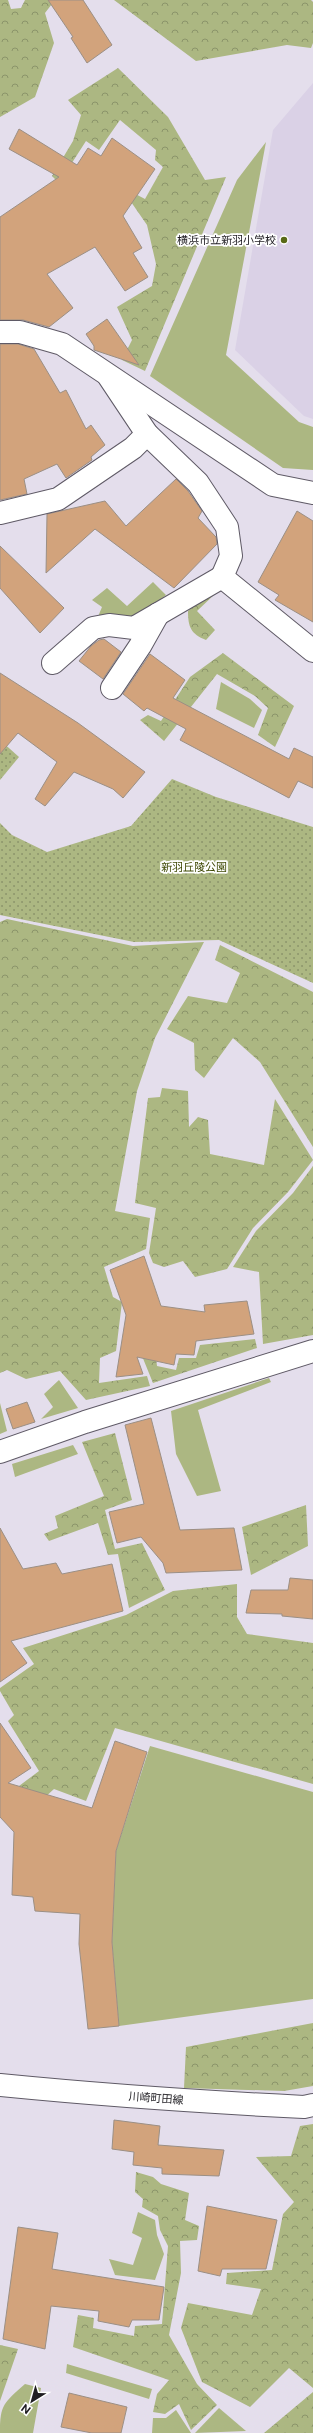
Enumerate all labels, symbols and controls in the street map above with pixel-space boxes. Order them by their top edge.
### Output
place label: 横浜市立新羽小学校 [177,234,276,246]
marker: 横浜市立新羽小学校 [279,235,289,245]
park label: 新羽丘陵公園 [161,861,227,873]
street label: 川崎町田線 [128,2090,184,2106]
north arrow [12,2381,52,2421]
text: N [19,2402,33,2416]

